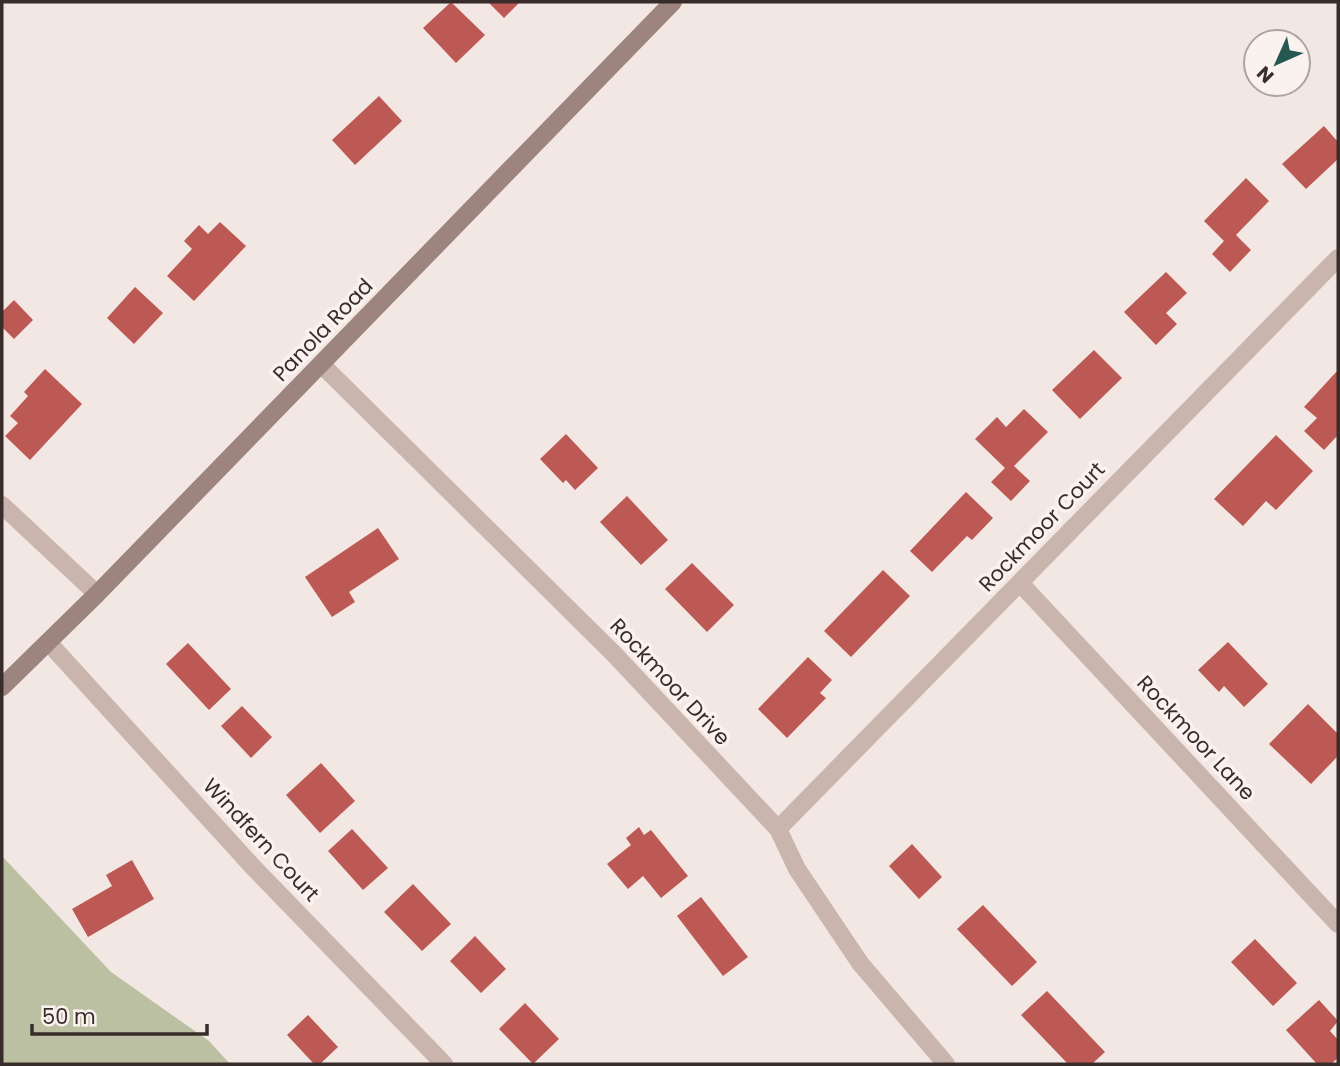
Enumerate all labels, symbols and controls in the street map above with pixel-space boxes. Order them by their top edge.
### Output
north arrow [1242,28,1312,98]
text: N [1251,60,1280,89]
street label: Panola Road [266,272,379,387]
street label: Rockmoor Court [972,455,1111,598]
street label: Rockmoor Drive [604,612,737,752]
street label: Rockmoor Lane [1131,669,1262,807]
street label: Windfern Court [197,772,326,908]
scale bar [32,992,206,1036]
text: 50 m [42,1002,96,1031]

